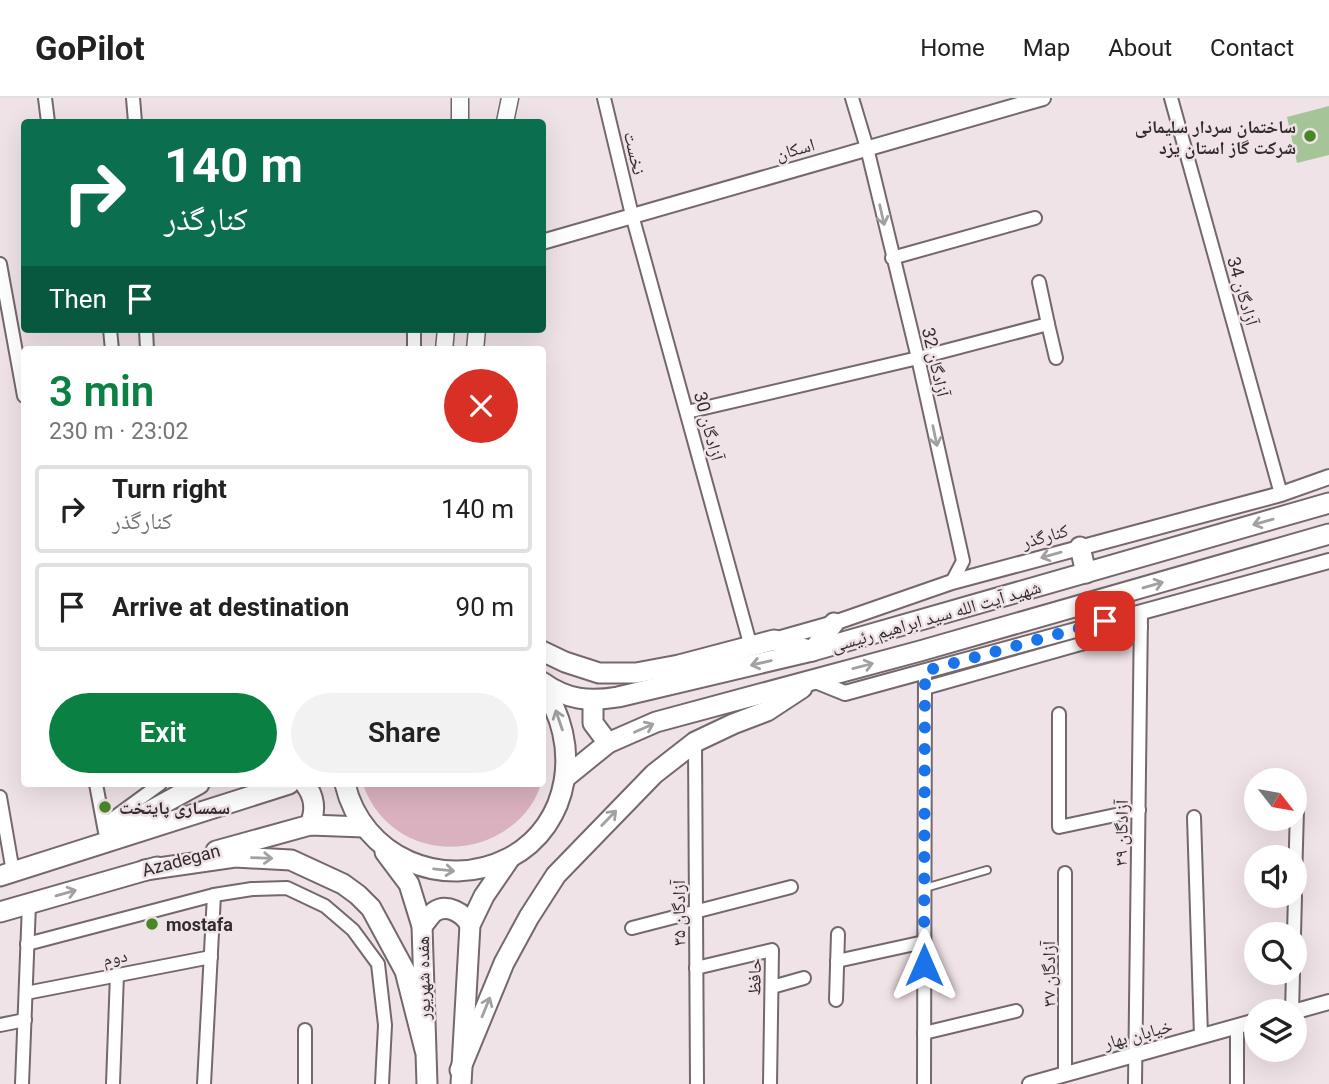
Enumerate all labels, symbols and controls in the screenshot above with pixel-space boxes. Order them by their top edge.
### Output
text: GoPilot [35,29,145,68]
text: Home [920,34,985,62]
text: Map [1023,34,1070,62]
text: About [1108,34,1172,62]
text: Contact [1210,34,1294,62]
place label: ساختمان سردار سلیمانی شرکت گاز استان یزد [1135,116,1296,159]
marker: ساختمان سردار سلیمانی شرکت گاز استان یزد [1302,128,1318,144]
street label: نخست [620,129,650,177]
street label: اسکان [773,133,817,165]
text: 140 m [164,137,303,194]
icon: right [49,147,140,238]
text: کنارگذر [164,200,248,238]
one-way arrow [876,203,890,226]
street label: آزادگان 34 [1222,254,1263,328]
icon: arrive [121,280,159,318]
text: Then [49,284,107,314]
street label: آزادگان 32 [917,325,954,399]
text: 3 min [49,367,154,416]
button: close [444,369,518,443]
street label: آزادگان 30 [689,389,728,463]
text: 230 m · 23:02 [49,418,188,445]
one-way arrow [929,424,943,447]
text: Turn right [112,474,227,504]
icon: right [53,490,91,528]
text: 140 m [441,494,514,524]
text: کنارگذر [112,508,172,535]
one-way arrow [1253,516,1275,529]
street label: کنارگذر [1018,519,1071,553]
one-way arrow [1040,549,1062,562]
street label: شهید آیت الله سید ابراهیم رئیسی [829,576,1044,658]
one-way arrow [1142,577,1164,590]
icon: arrive [53,588,91,626]
pin [1075,591,1135,651]
text: Arrive at destination [112,592,349,622]
text: 90 m [456,592,514,622]
icon: arrive [1086,602,1124,640]
one-way arrow [750,657,773,670]
one-way arrow [852,659,874,672]
button: Exit [49,693,277,773]
button: Share [291,693,518,773]
one-way arrow [552,710,564,732]
one-way arrow [633,721,654,734]
north arrow [1244,768,1307,831]
map controls [1244,768,1307,1062]
place label: سمساری پایتخت [119,797,230,819]
marker: سمساری پایتخت [97,799,113,815]
street label: آزادگان ۳۹ [1110,799,1133,866]
one-way arrow [601,810,618,827]
street label: Azadegan [140,839,222,881]
button: sound [1244,845,1307,908]
one-way arrow [250,851,273,864]
one-way arrow [432,864,455,877]
street label: آزادگان ۳۵ [668,879,690,946]
one-way arrow [54,886,76,899]
place label: mostafa [166,914,233,935]
marker: mostafa [144,916,160,932]
button: search [1244,922,1307,985]
position arrow [887,928,961,1002]
street label: هفده شهریور [412,936,435,1021]
street label: آزادگان ۳۷ [1038,940,1060,1007]
street label: دوم [101,944,130,972]
street label: حافظ [743,958,765,996]
one-way arrow [481,997,494,1018]
button: layers [1244,999,1307,1062]
street label: خیابان بهار [1100,1015,1175,1054]

